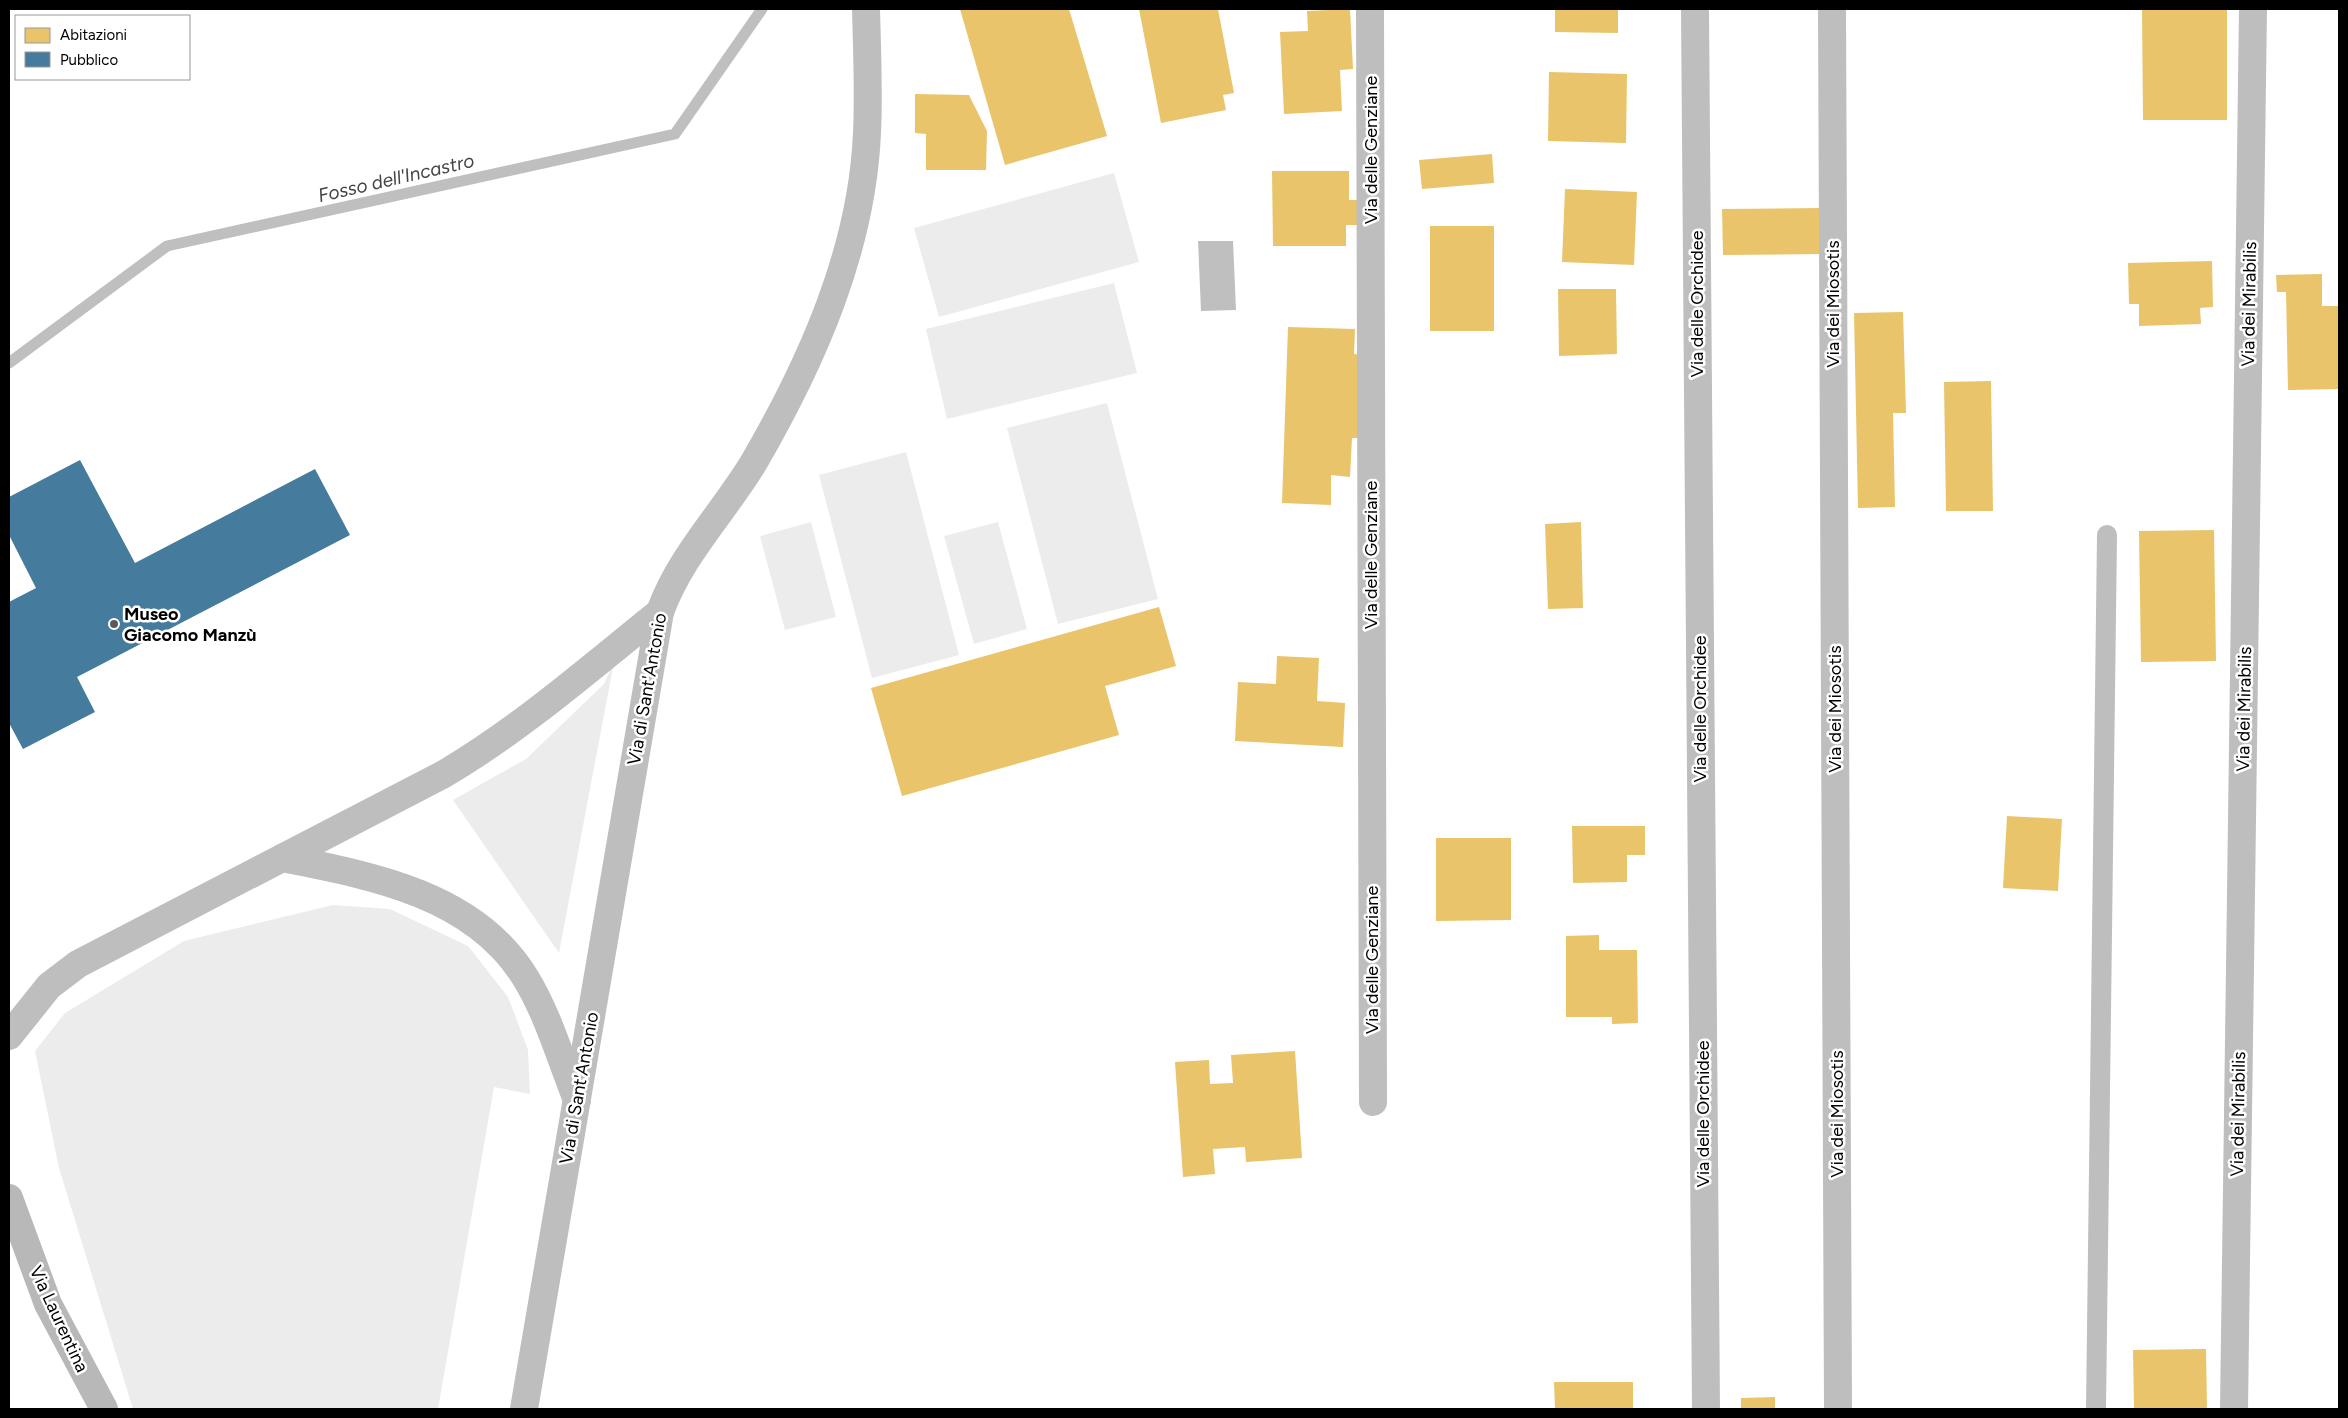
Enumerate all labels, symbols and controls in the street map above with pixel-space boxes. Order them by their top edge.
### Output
legend [15,15,190,80]
text: Abitazioni [60,26,127,44]
text: Pubblico [60,51,118,69]
street label: Via delle Genziane [1360,76,1382,224]
water label: Fosso dell'Incastro [316,149,476,207]
street label: Via delle Orchidee [1686,230,1708,378]
street label: Via dei Miosotis [1822,240,1844,368]
street label: Via dei Mirabilis [2237,241,2261,367]
street label: Via delle Genziane [1360,481,1382,629]
place label: Museo Giacomo Manzù [124,603,256,646]
street label: Via di Sant'Antonio [623,611,671,767]
marker: Museo Giacomo Manzù [108,618,120,630]
street label: Via delle Orchidee [1689,635,1711,783]
street label: Via dei Miosotis [1824,645,1846,773]
street label: Via dei Mirabilis [2232,646,2256,772]
street label: Via delle Genziane [1361,886,1383,1034]
street label: Via di Sant'Antonio [555,1010,603,1166]
street label: Via delle Orchidee [1692,1040,1714,1188]
street label: Via dei Miosotis [1826,1050,1848,1178]
street label: Via dei Mirabilis [2226,1051,2250,1177]
street label: Via Laurentina [25,1262,93,1376]

